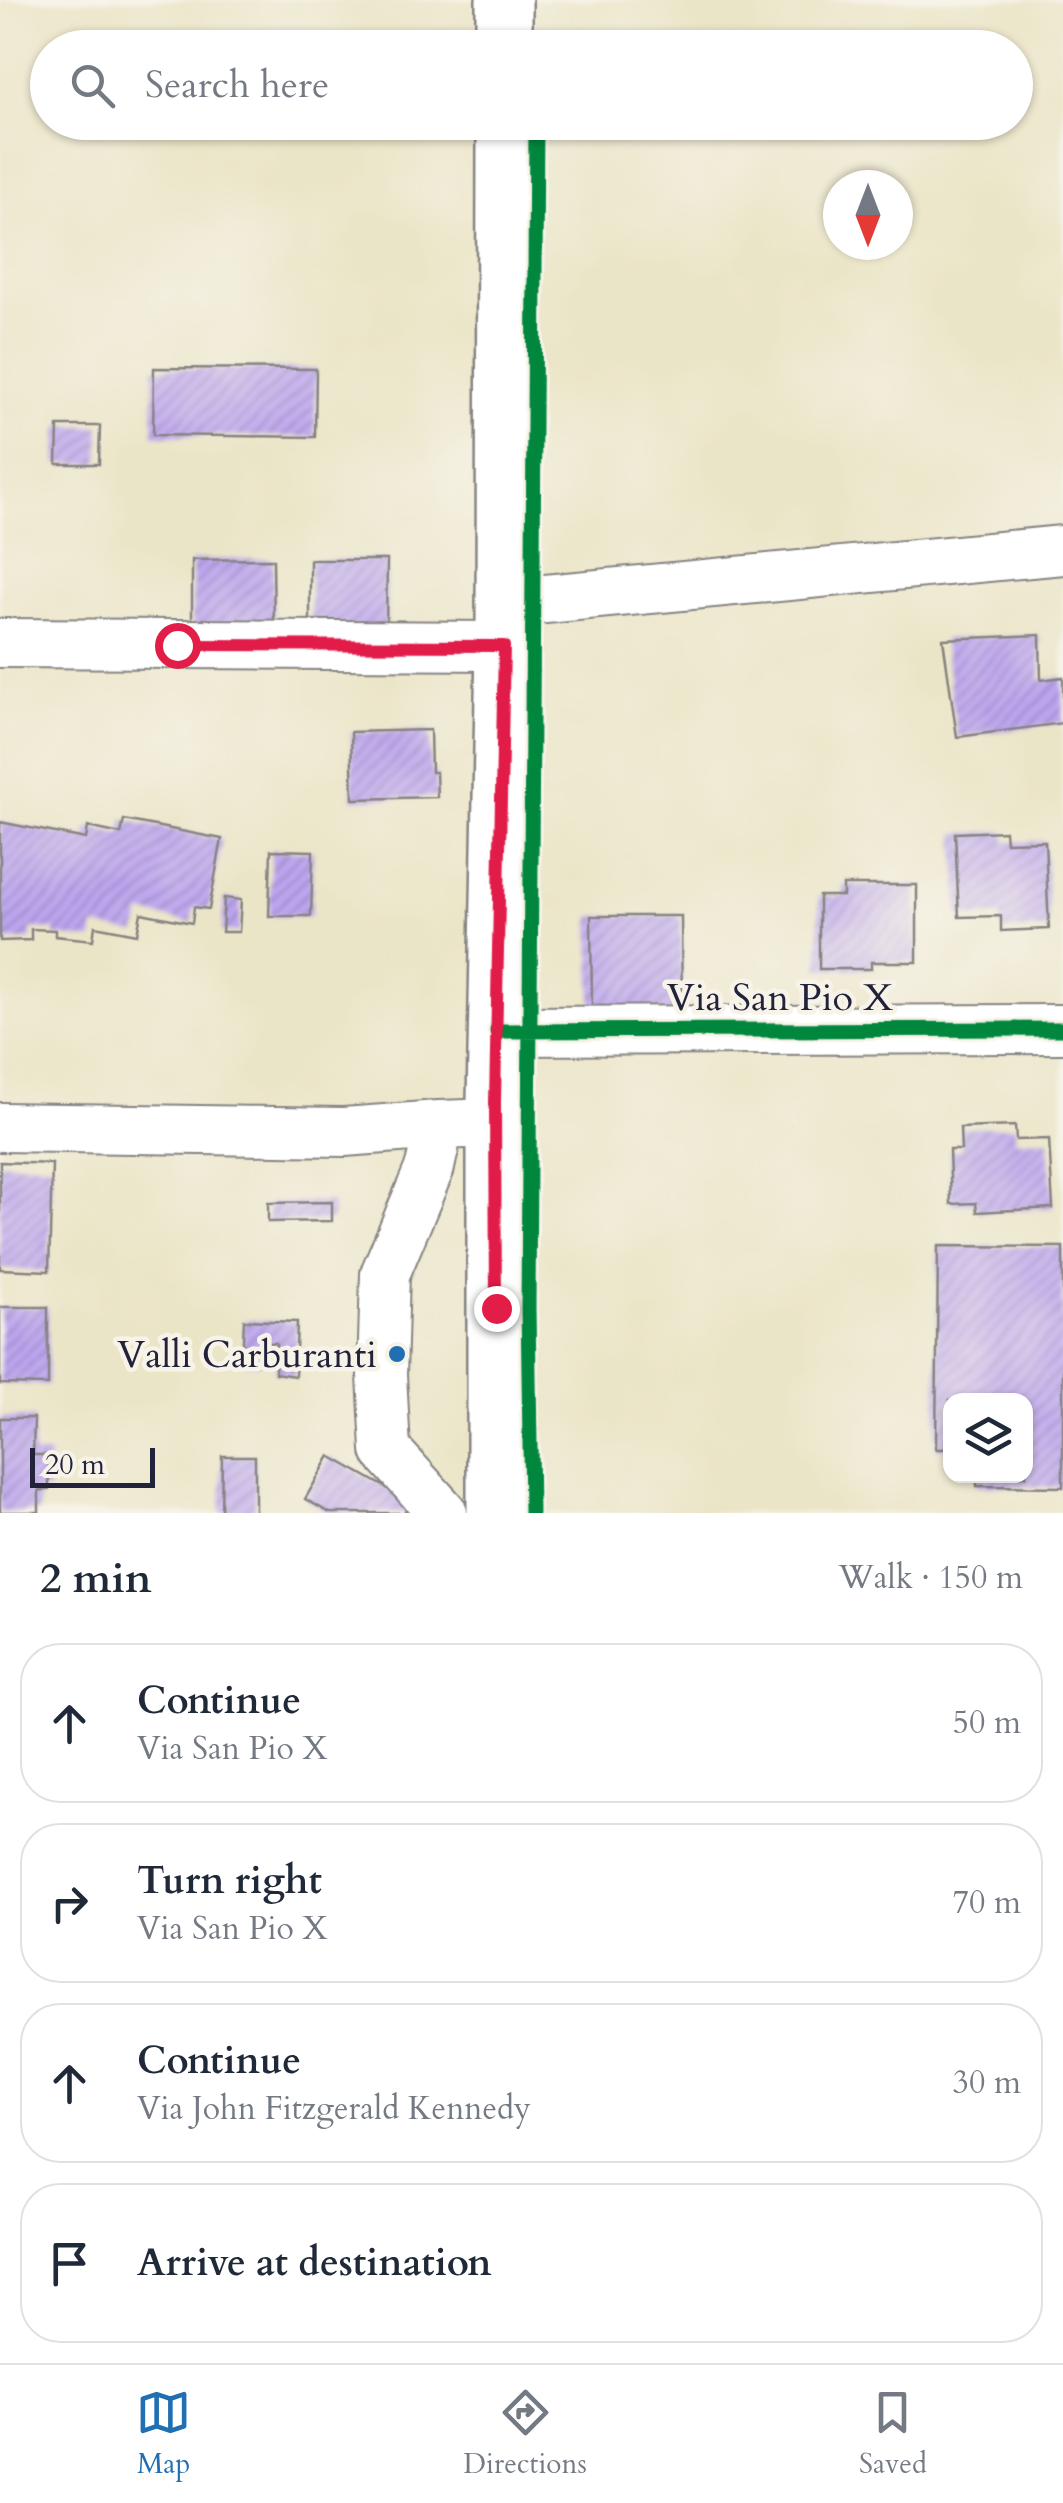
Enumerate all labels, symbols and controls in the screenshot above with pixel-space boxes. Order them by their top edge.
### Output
search box [30,30,1033,140]
icon: search [65,58,120,113]
text: Search here [145,59,329,111]
north arrow [823,170,913,260]
route start [155,623,201,669]
street label: Via San Pio X [667,972,893,1024]
route end [474,1286,520,1332]
place label: Valli Carburanti [117,1329,377,1381]
marker: Valli Carburanti [386,1343,408,1365]
map controls [943,1393,1033,1483]
button: layers [943,1393,1033,1483]
scale bar [30,1443,155,1488]
text: 20 m [45,1446,105,1484]
text: 2 min [40,1550,152,1607]
text: Walk · 150 m [838,1556,1023,1600]
text: Continue [137,1675,301,1727]
icon: ahead [42,1696,97,1751]
text: 50 m [953,1701,1021,1745]
text: Via San Pio X [137,1727,328,1771]
text: Turn right [137,1855,322,1907]
icon: right [42,1876,97,1931]
text: 70 m [953,1881,1021,1925]
text: Via San Pio X [137,1907,328,1951]
text: Continue [137,2035,301,2087]
icon: ahead [42,2056,97,2111]
text: 30 m [953,2061,1021,2105]
text: Via John Fitzgerald Kennedy [137,2087,531,2131]
icon: arrive [42,2236,97,2291]
text: Arrive at destination [137,2237,492,2289]
tab: Map [136,2385,191,2483]
tab: Directions [463,2385,587,2483]
tab: Saved [859,2385,927,2483]

